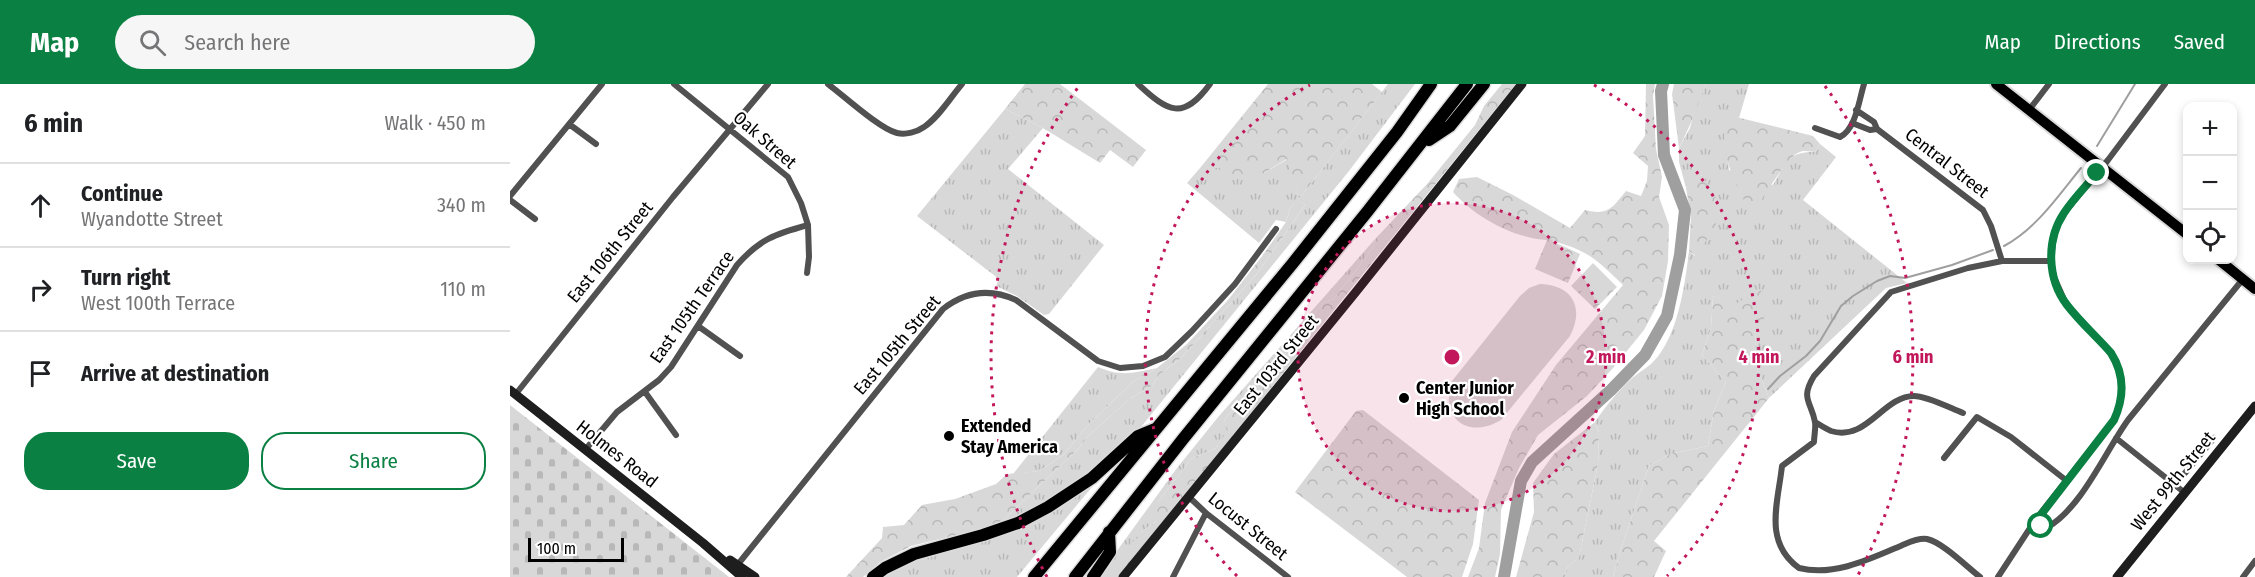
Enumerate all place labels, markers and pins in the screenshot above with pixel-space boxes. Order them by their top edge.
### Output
centre of rings [1442,347,1462,367]
place label: Center Junior High School [1416,377,1514,420]
marker: Center Junior High School [1397,391,1411,405]
place label: Extended Stay America [961,415,1058,458]
marker: Extended Stay America [942,429,956,443]

